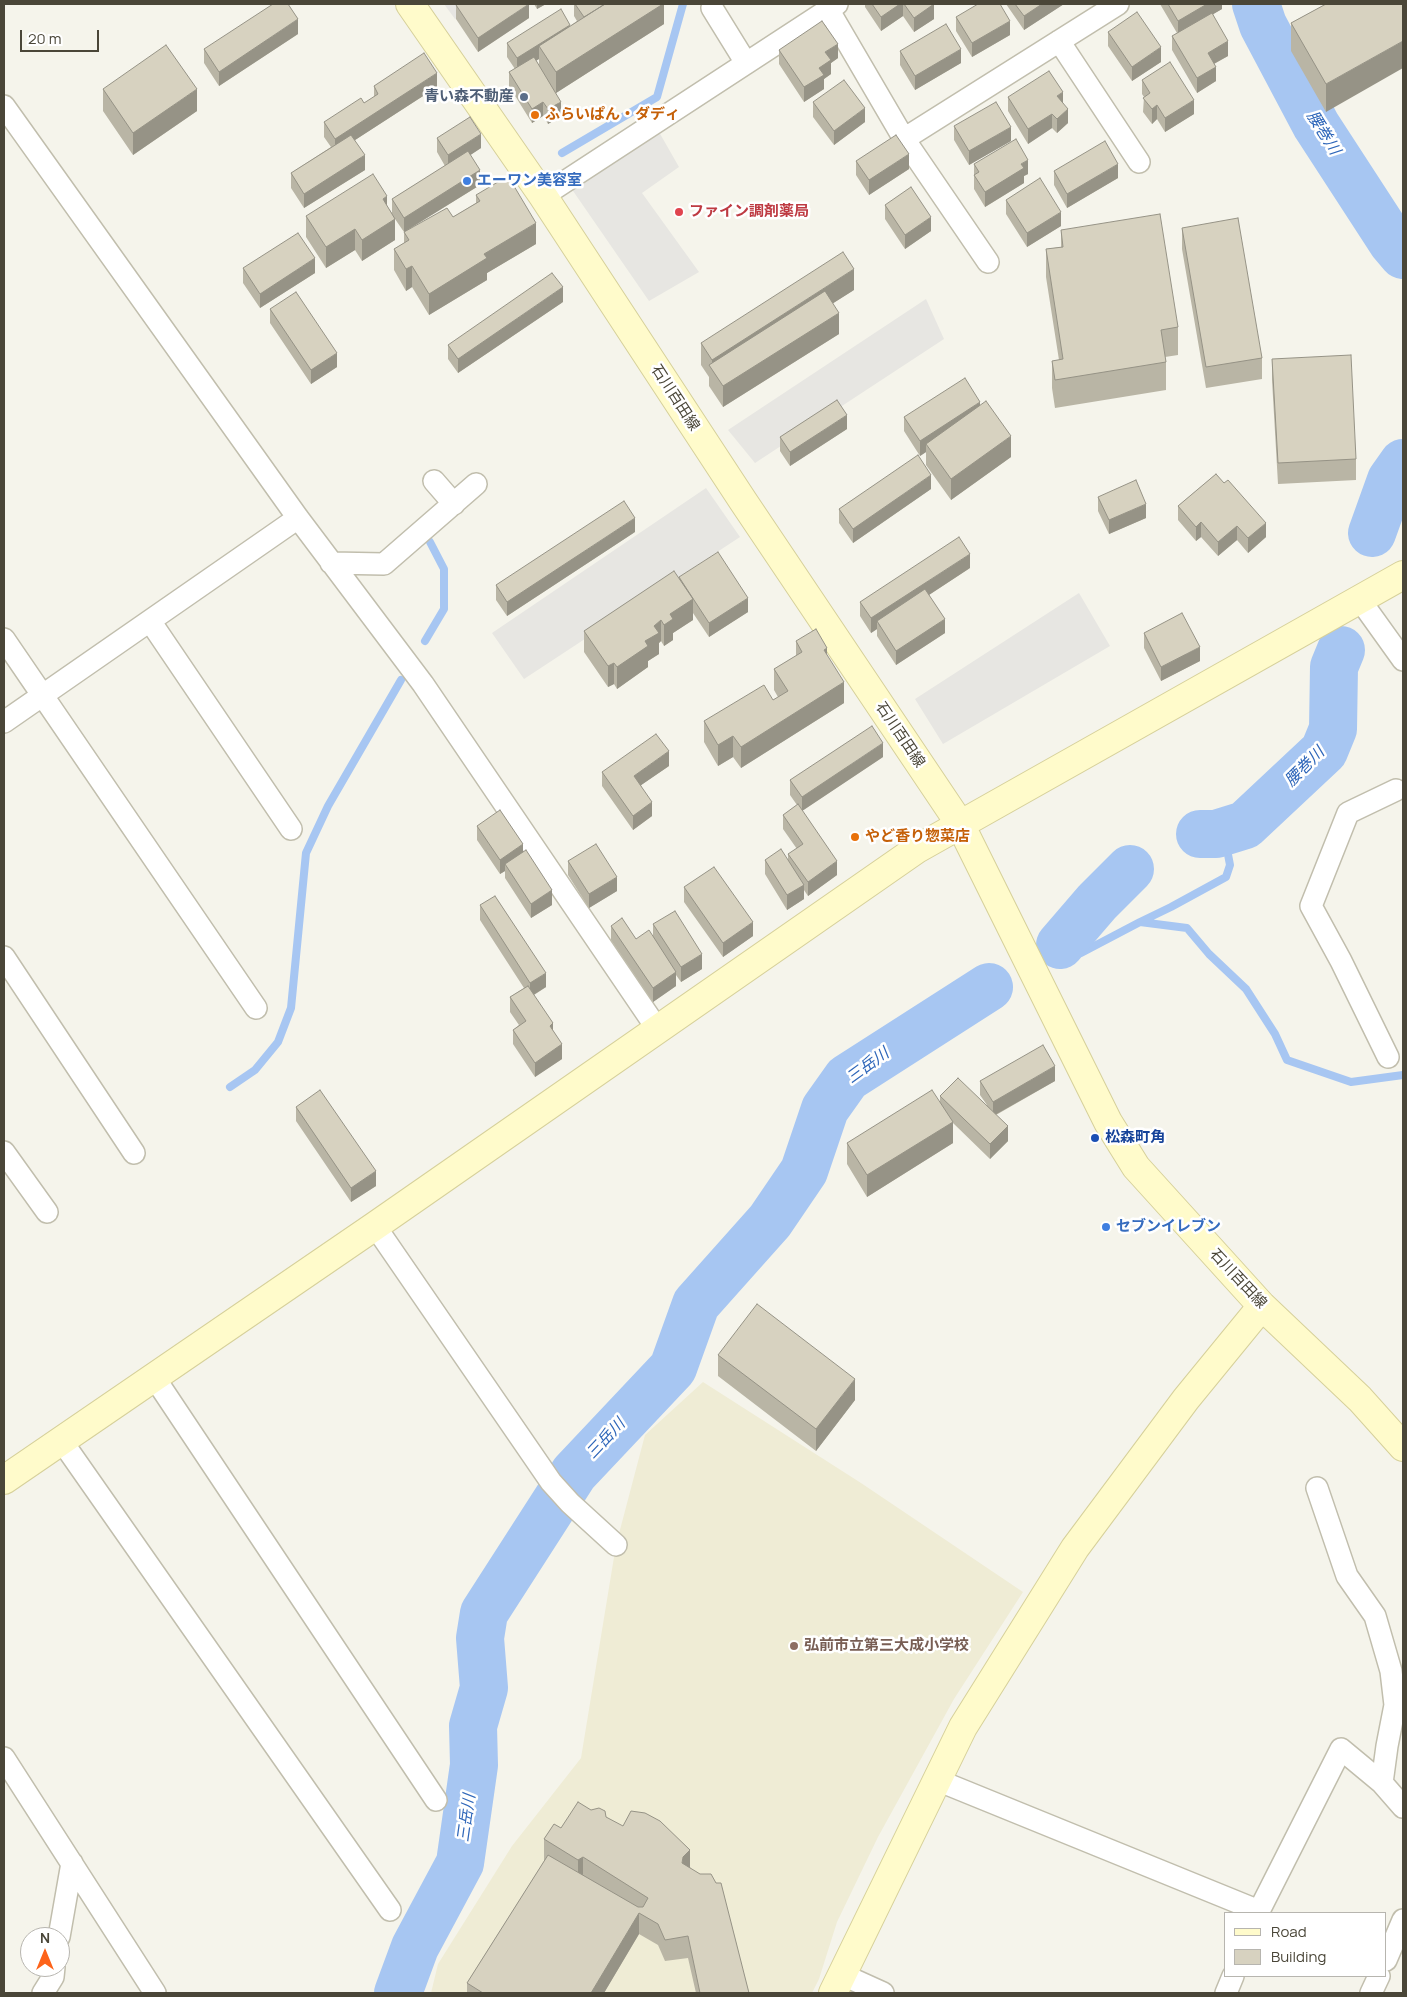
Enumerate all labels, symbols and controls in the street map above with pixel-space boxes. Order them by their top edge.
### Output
scale bar [22,20,101,52]
text: 20 m [28,28,61,49]
place label: 青い森不動産 [424,88,514,106]
marker: 青い森不動産 [518,91,530,103]
place label: ふらいぱん・ダディ [545,106,680,124]
water label: 腰巻川 [1302,108,1344,158]
marker: ふらいぱん・ダディ [529,109,541,121]
place label: エーワン美容室 [477,172,582,190]
marker: エーワン美容室 [461,175,473,187]
place label: ファイン調剤薬局 [689,203,809,221]
marker: ファイン調剤薬局 [673,206,685,218]
street label: 石川百田線 [647,362,703,434]
street label: 石川百田線 [872,699,928,771]
water label: 腰巻川 [1281,743,1329,791]
place label: やど香り惣菜店 [865,828,970,846]
marker: やど香り惣菜店 [849,831,861,843]
water label: 三岳川 [843,1044,893,1088]
place label: 松森町角 [1105,1129,1165,1147]
marker: 松森町角 [1089,1132,1101,1144]
place label: セブンイレブン [1116,1218,1221,1236]
marker: セブンイレブン [1100,1221,1112,1233]
street label: 石川百田線 [1206,1245,1270,1313]
water label: 三岳川 [583,1415,629,1463]
place label: 弘前市立第三大成小学校 [804,1637,969,1655]
marker: 弘前市立第三大成小学校 [788,1640,800,1652]
water label: 三岳川 [454,1793,480,1843]
legend [1224,1912,1387,1977]
text: Road [1271,1921,1307,1942]
north arrow [20,1927,70,1977]
text: N [40,1928,50,1947]
text: Building [1271,1946,1326,1967]

